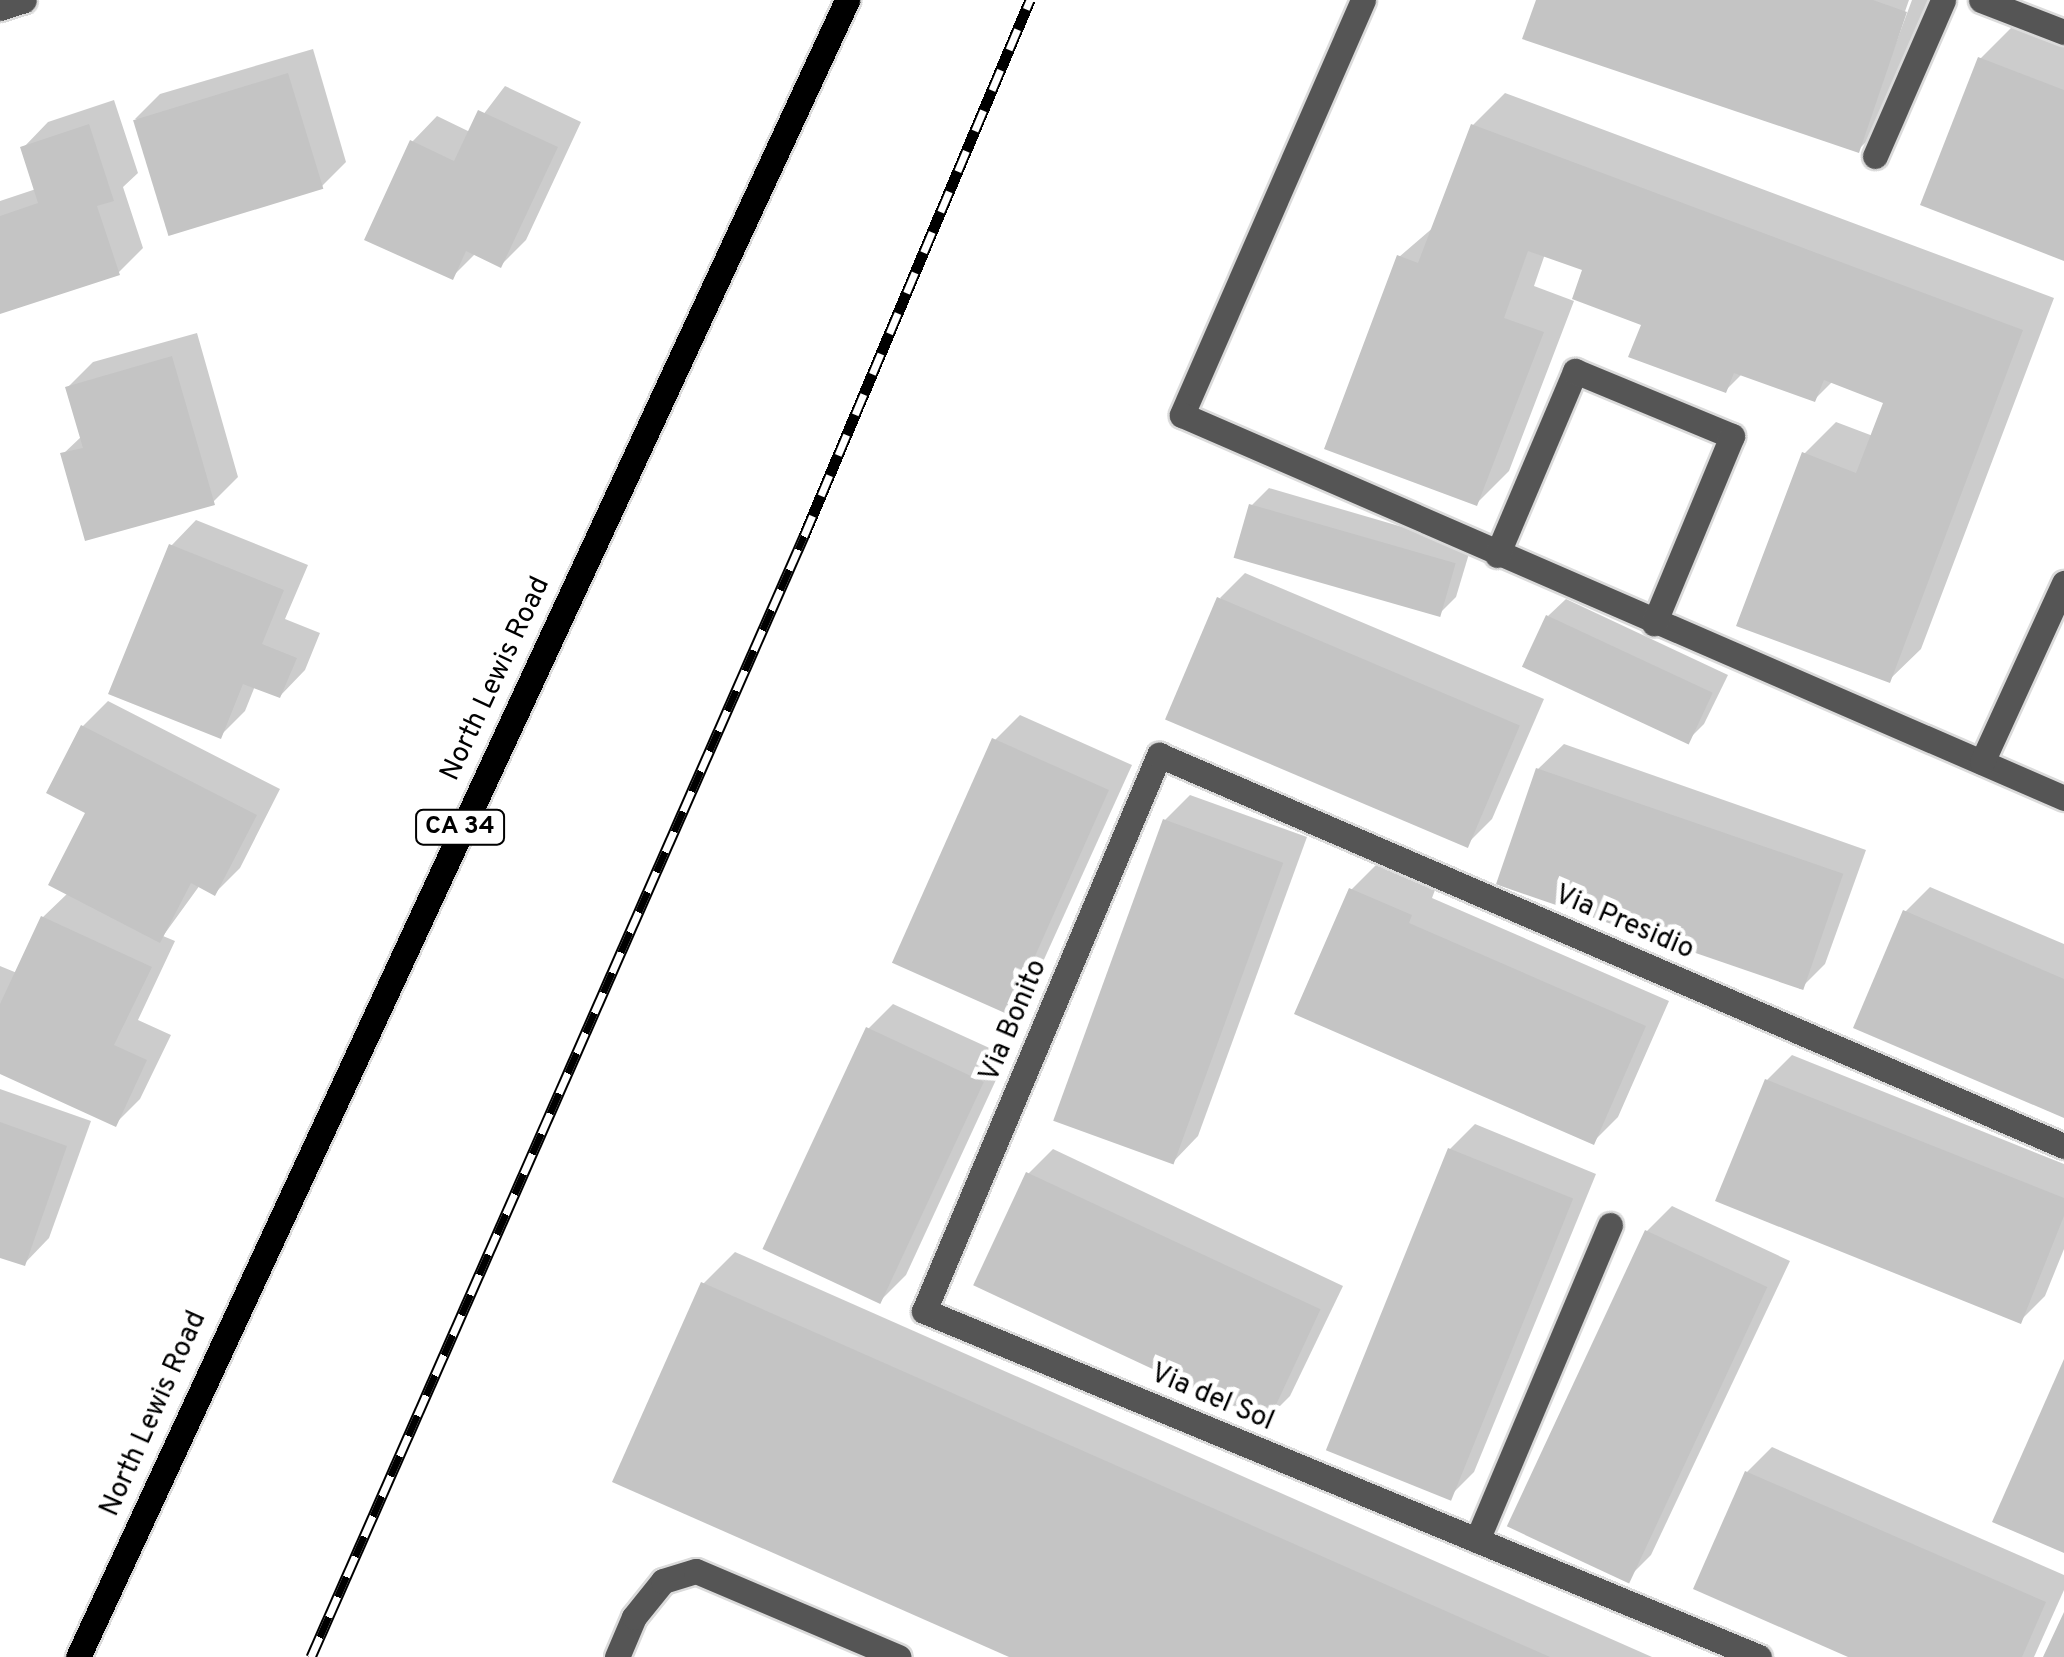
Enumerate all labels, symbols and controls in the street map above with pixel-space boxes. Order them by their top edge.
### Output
street label: North Lewis Road [434,572,558,786]
road number: CA 34 [412,807,508,847]
street label: Via Presidio [1549,879,1699,967]
street label: Via Bonito [973,955,1055,1087]
street label: North Lewis Road [94,1306,214,1522]
street label: Via del Sol [1145,1357,1279,1439]

